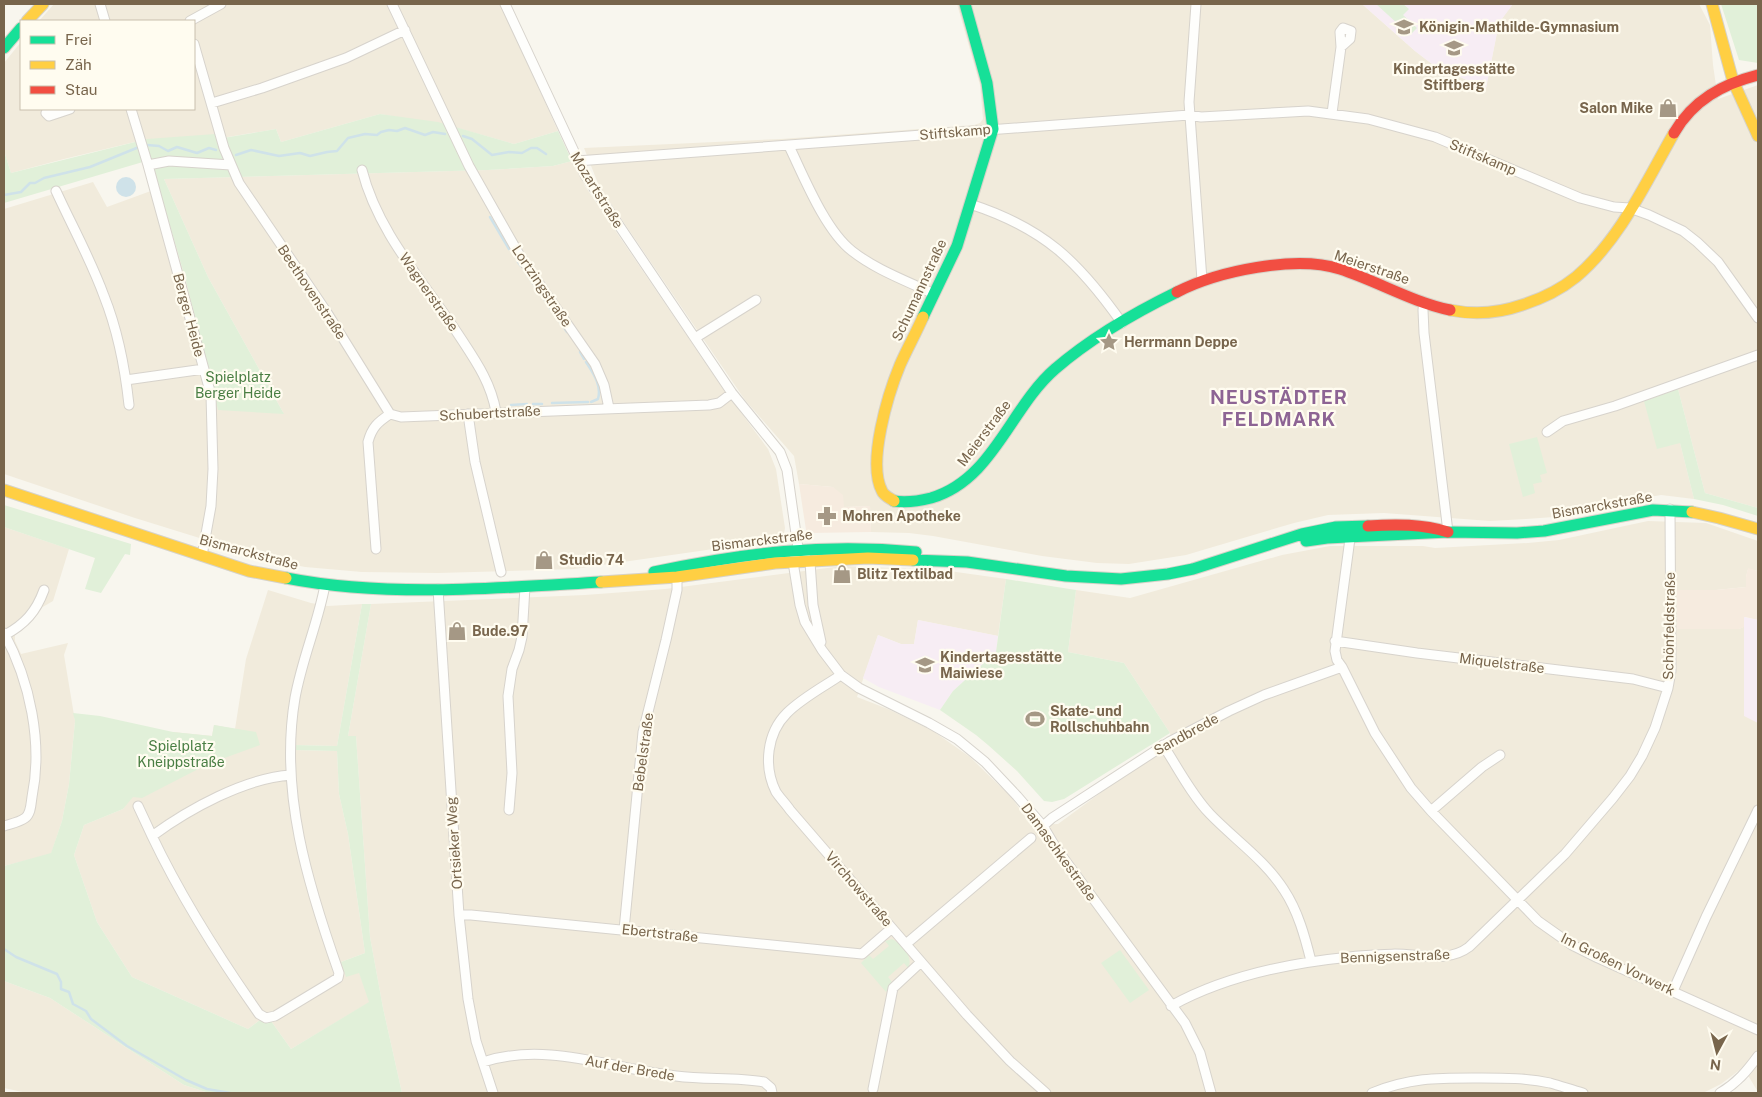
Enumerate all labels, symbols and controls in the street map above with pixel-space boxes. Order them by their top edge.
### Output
school or university icon: Königin-Mathilde-Gymnasium [1393,16,1415,38]
place label: Königin-Mathilde-Gymnasium [1419,19,1619,35]
legend [20,20,195,110]
text: Frei [65,31,92,48]
school or university icon: Kindertagesstätte Stiftberg [1443,37,1465,59]
text: Zäh [65,56,92,73]
place label: Kindertagesstätte Stiftberg [1393,61,1515,93]
text: Stau [65,81,98,98]
shop icon: Salon Mike [1657,97,1679,119]
place label: Salon Mike [1579,100,1653,116]
street label: Stiftskamp [919,121,991,143]
street label: Stiftskamp [1447,136,1519,178]
street label: Mozartstraße [567,149,627,231]
street label: Schumannstraße [888,236,950,344]
street label: Beethovenstraße [274,242,350,342]
street label: Lortzingstraße [509,242,575,330]
street label: Meierstraße [1332,247,1412,287]
street label: Wagnerstraße [396,250,462,334]
street label: Berger Heide [170,271,208,359]
place icon: Herrmann Deppe [1098,331,1120,353]
place label: Herrmann Deppe [1124,334,1238,350]
park label: Spielplatz Berger Heide [195,369,281,401]
district label: NEUSTÄDTER FELDMARK [1210,386,1348,430]
street label: Meierstraße [954,397,1014,469]
street label: Schubertstraße [439,402,541,424]
street label: Bismarckstraße [1550,488,1654,522]
pharmacy icon: Mohren Apotheke [816,505,838,527]
place label: Mohren Apotheke [842,508,961,524]
street label: Bismarckstraße [710,526,814,554]
street label: Bismarckstraße [198,531,300,573]
shop icon: Studio 74 [533,549,555,571]
place label: Studio 74 [559,552,624,568]
shop icon: Blitz Textilbad [831,563,853,585]
place label: Blitz Textilbad [857,566,953,582]
street label: Schönfeldstraße [1660,572,1678,680]
shop icon: Bude.97 [446,620,468,642]
place label: Bude.97 [472,623,528,639]
place label: Kindertagesstätte Maiwiese [940,649,1062,681]
street label: Miquelstraße [1458,650,1546,676]
school or university icon: Kindertagesstätte Maiwiese [914,654,936,676]
place label: Skate- und Rollschuhbahn [1050,703,1149,735]
sports icon: Skate- und Rollschuhbahn [1024,708,1046,730]
street label: Sandbrede [1151,710,1221,758]
street label: Bebelstraße [630,712,656,792]
park label: Spielplatz Kneippstraße [137,738,225,770]
street label: Ortsieker Weg [443,796,465,890]
street label: Damaschkestraße [1018,800,1100,904]
street label: Virchowstraße [822,848,896,930]
street label: Ebertstraße [621,921,699,945]
street label: Im Großen Vorwerk [1558,929,1678,999]
street label: Bennigsenstraße [1340,946,1450,966]
north arrow [1692,1027,1742,1077]
street label: Auf der Brede [584,1052,676,1084]
text: N [1709,1056,1722,1074]

